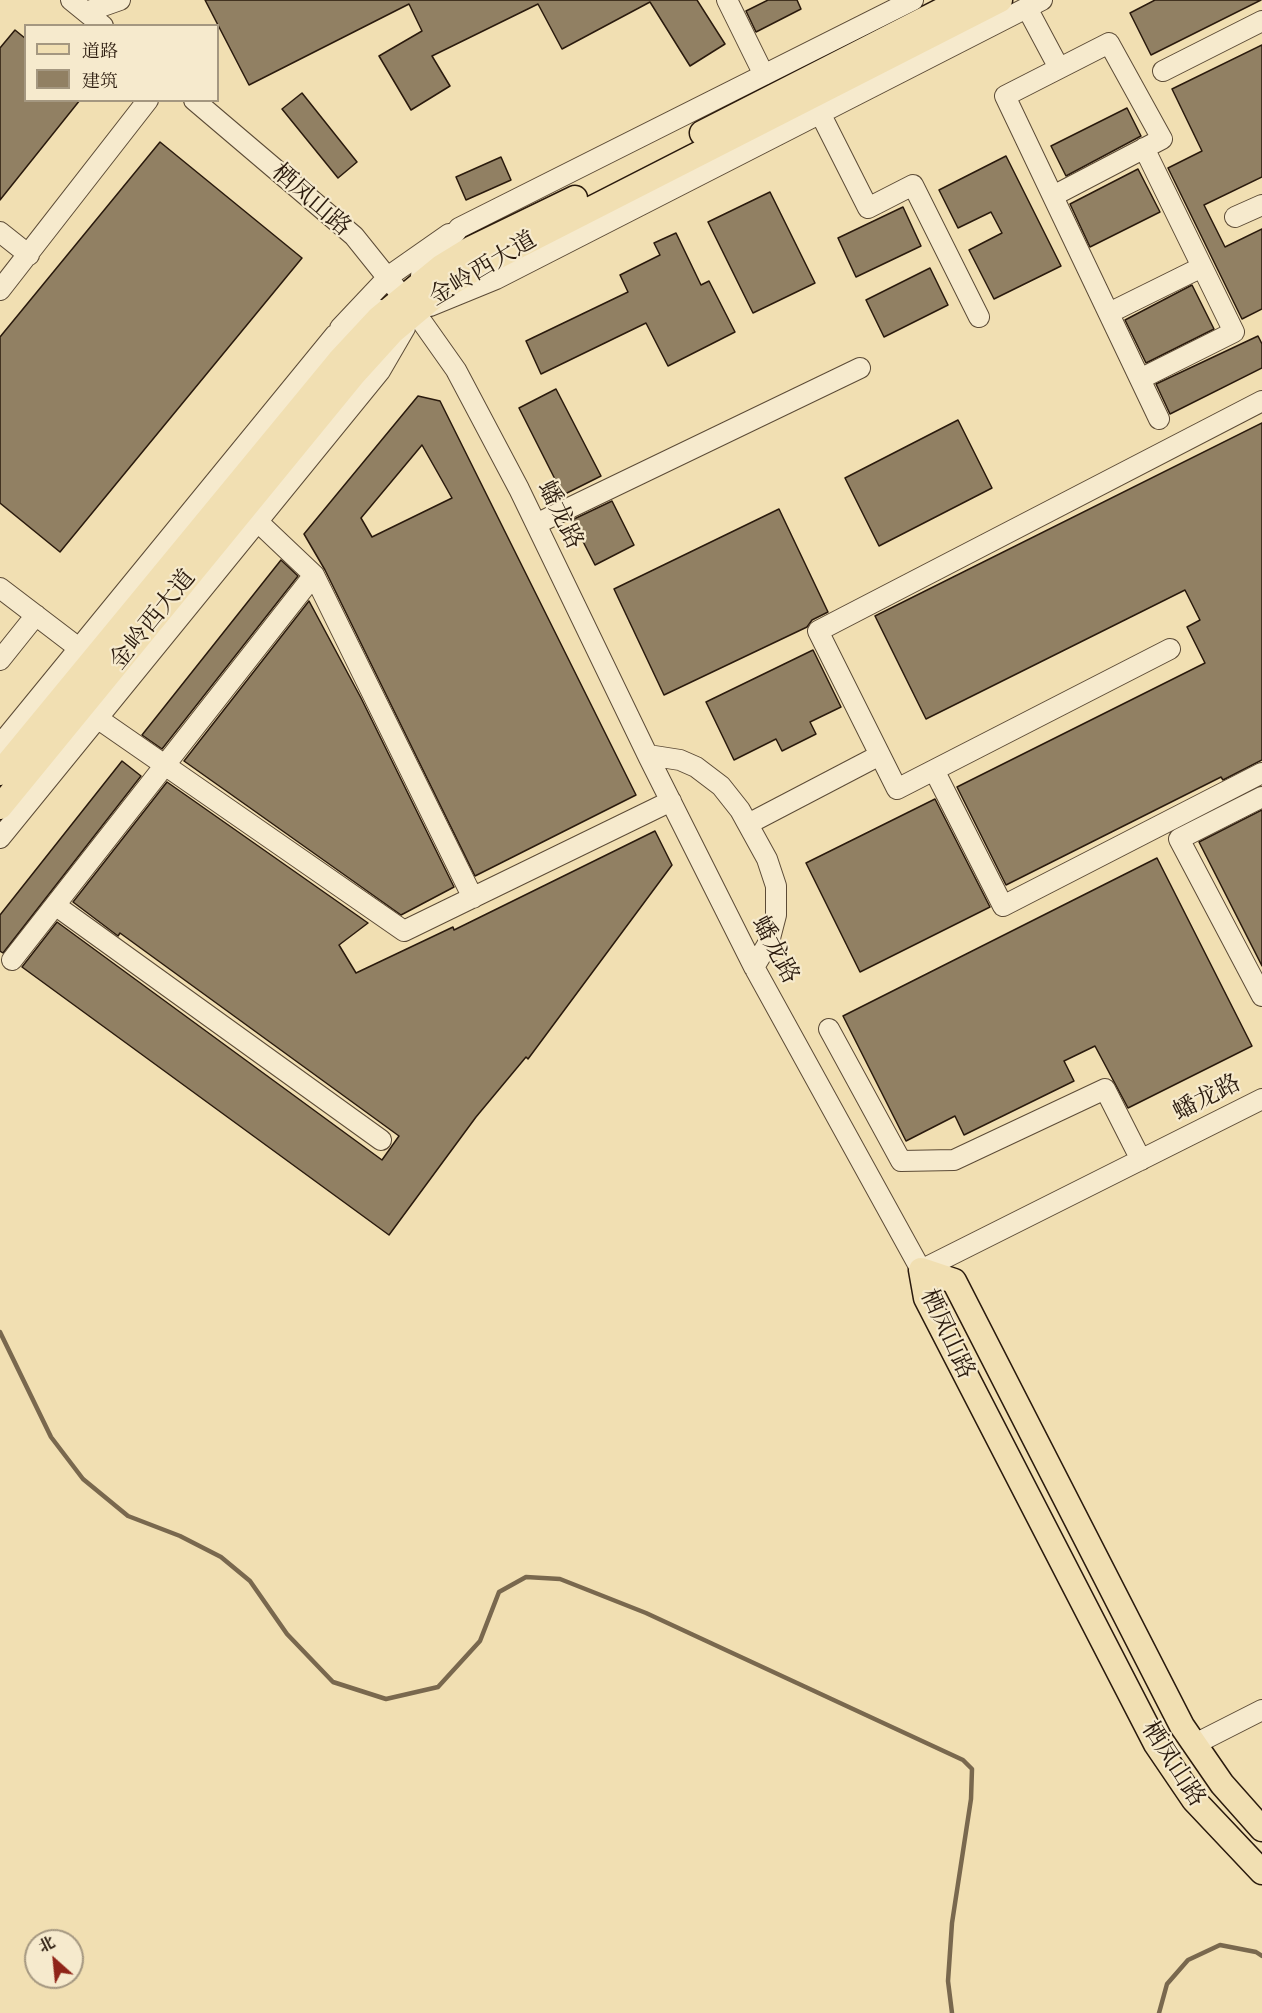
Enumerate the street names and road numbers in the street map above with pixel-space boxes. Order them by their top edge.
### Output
street label: 栖凤山路 [265,158,357,242]
street label: 金岭西大道 [424,226,542,312]
street label: 蟠龙路 [531,476,589,554]
street label: 金岭西大道 [104,564,202,676]
street label: 蟠龙路 [745,911,805,989]
street label: 蟠龙路 [1168,1069,1246,1127]
street label: 栖凤山路 [914,1284,980,1384]
street label: 栖凤山路 [1135,1716,1211,1812]

